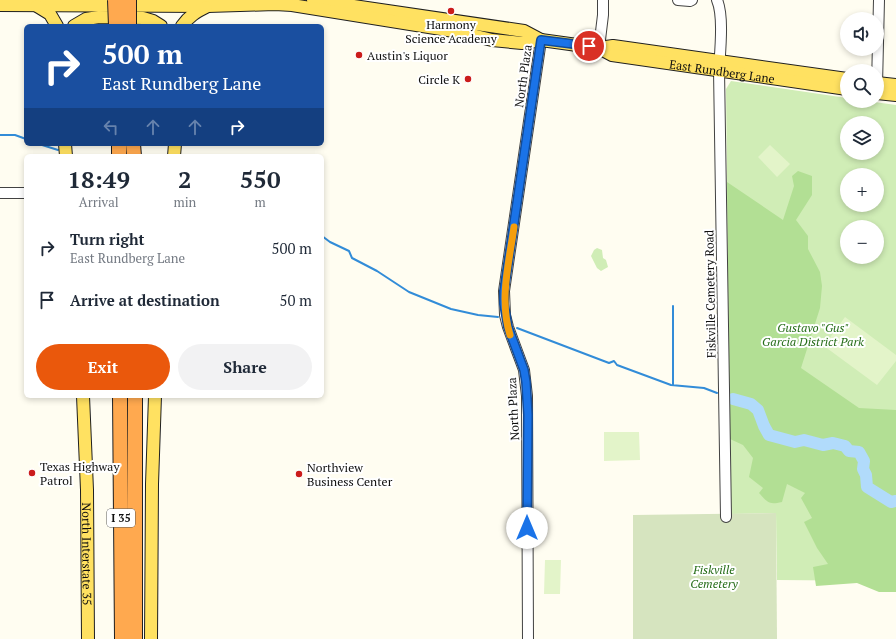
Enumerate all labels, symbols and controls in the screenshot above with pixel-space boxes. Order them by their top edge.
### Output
marker: Harmony Science Academy [446,6,456,16]
map controls [840,12,884,264]
button: sound [840,12,884,56]
place label: Harmony Science Academy [405,17,498,46]
pin [572,29,606,63]
text: 500 m [102,35,183,72]
icon: arrive [578,35,600,57]
icon: right [36,40,88,92]
street label: North Plaza [511,44,535,108]
place label: Austin's Liquor [367,48,448,63]
marker: Austin's Liquor [354,50,364,60]
street label: East Rundberg Lane [668,56,776,86]
button: search [840,64,884,108]
text: East Rundberg Lane [102,71,261,95]
place label: Circle K [418,72,460,87]
marker: Circle K [463,74,473,84]
icon: left [100,116,122,138]
icon: ahead [142,116,164,138]
icon: ahead [184,116,206,138]
icon: right [226,116,248,138]
button: layers [840,116,884,160]
text: 18:49 [67,163,130,195]
text: 2 [178,163,192,195]
text: 550 [240,163,280,195]
button: + [840,168,884,212]
text: Arrival [79,193,119,211]
text: min [173,193,196,211]
text: m [255,193,266,211]
button: − [840,220,884,264]
text: Turn right [70,229,145,249]
street label: Fiskville Cemetery Road [701,229,719,358]
icon: right [36,237,58,259]
text: 500 m [271,238,312,258]
text: East Rundberg Lane [70,249,185,267]
icon: arrive [36,289,58,311]
text: Arrive at destination [70,290,220,310]
text: 50 m [279,290,312,310]
park label: Gustavo "Gus" Garcia District Park [762,320,864,349]
button: Exit [36,344,170,390]
button: Share [178,344,312,390]
street label: North Plaza [504,377,522,441]
place label: Texas Highway Patrol [40,459,120,488]
place label: Northview Business Center [307,460,393,489]
marker: Texas Highway Patrol [27,468,37,478]
marker: Northview Business Center [294,469,304,479]
street label: North Interstate 35 [80,502,95,605]
position arrow [506,507,548,549]
road number: I 35 [107,509,135,527]
park label: Fiskville Cemetery [690,562,738,591]

